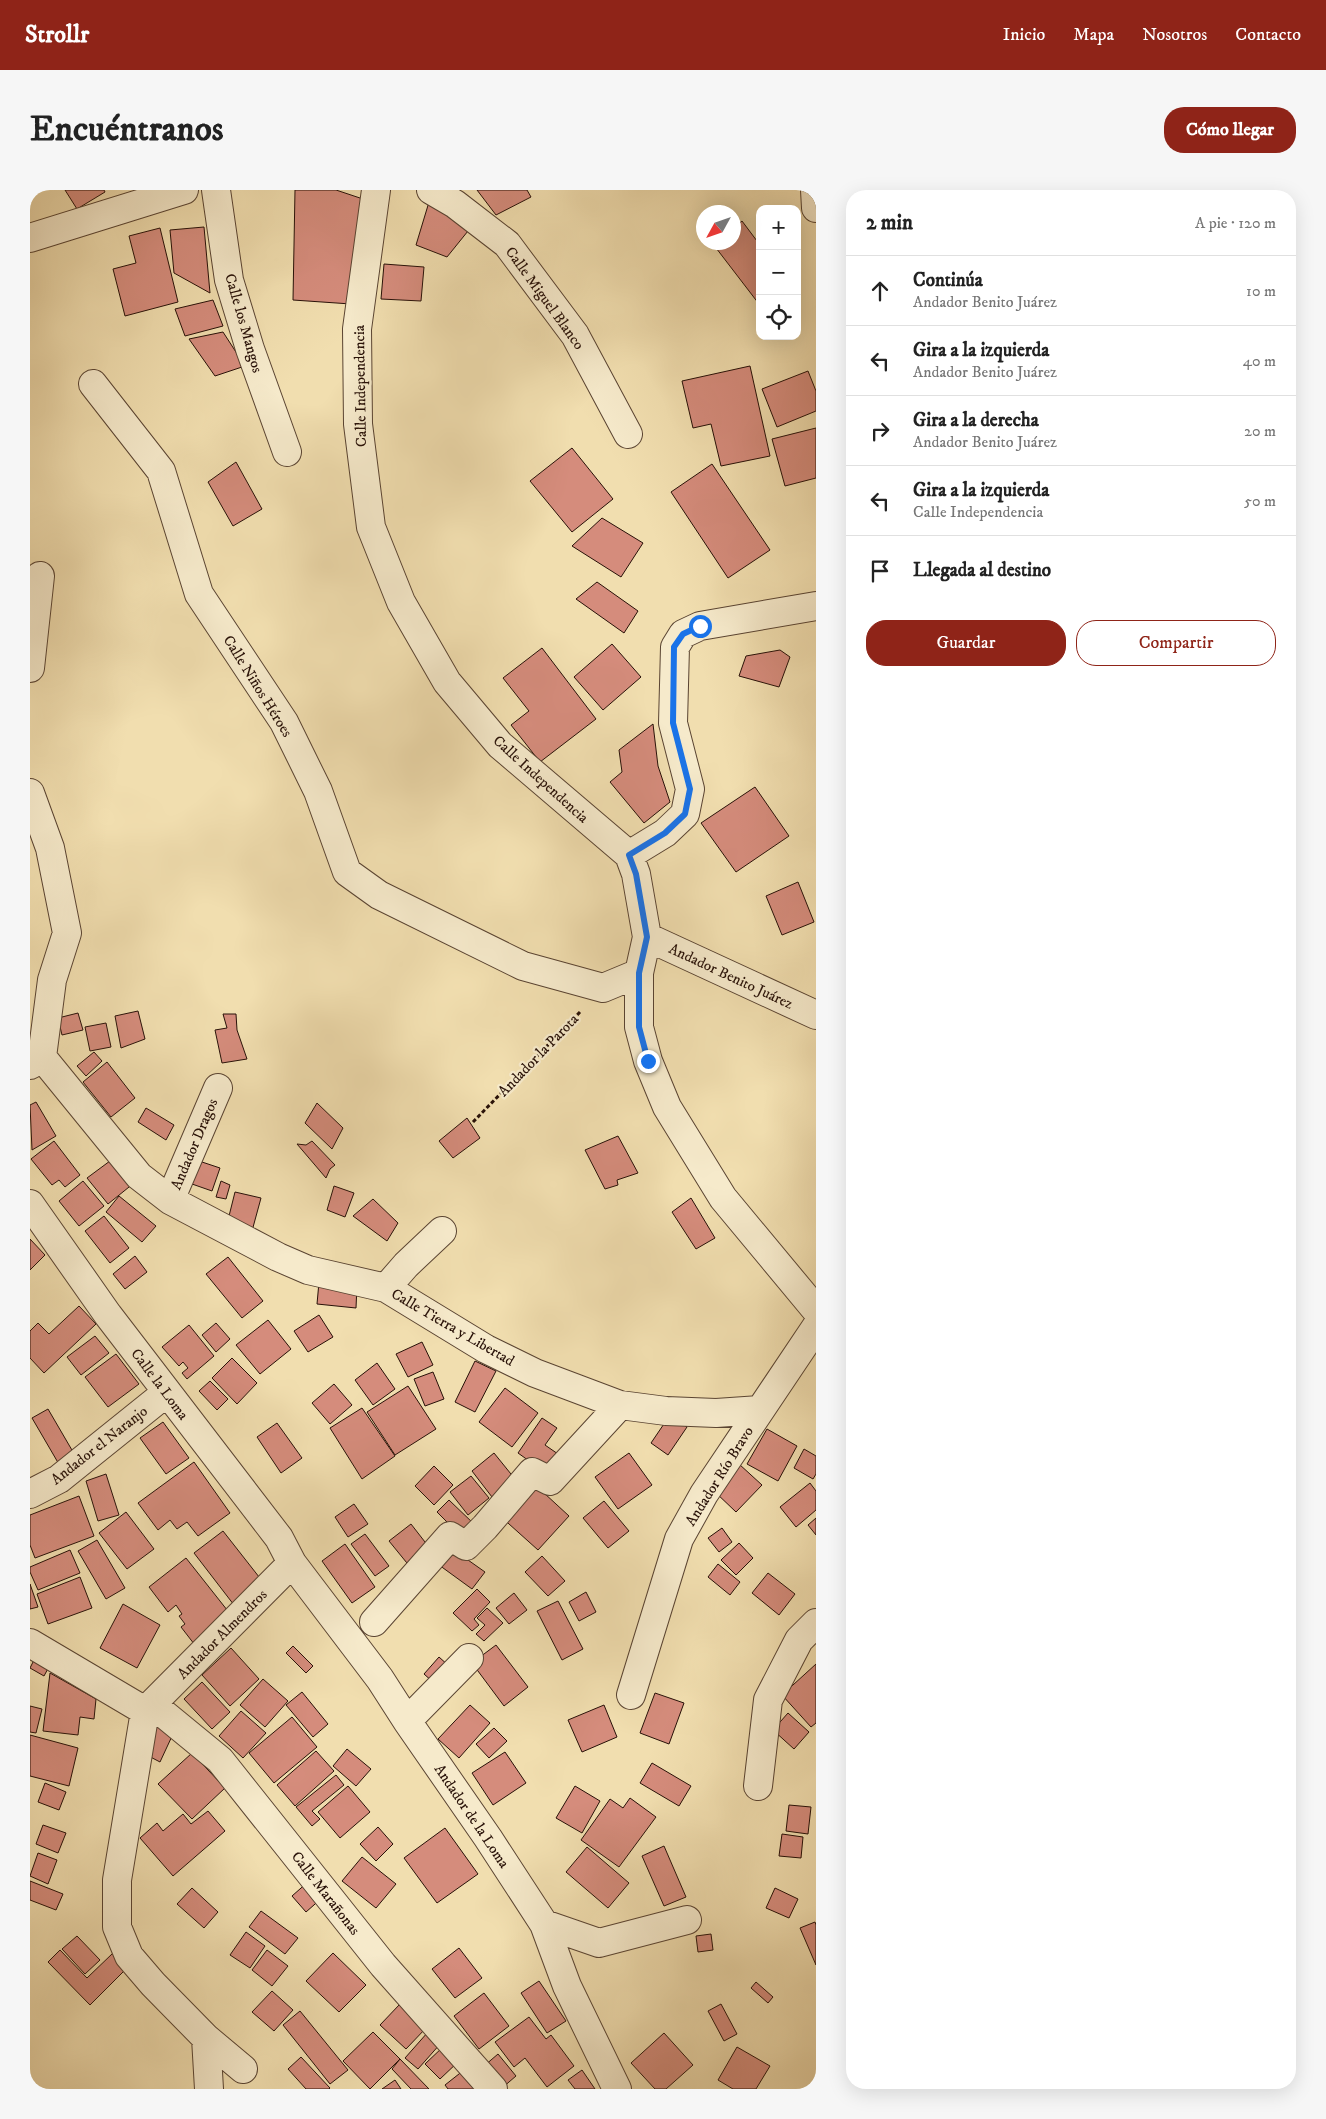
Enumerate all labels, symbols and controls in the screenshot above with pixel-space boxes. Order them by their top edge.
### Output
text: Strollr [25,20,89,50]
text: Inicio [1003,24,1045,46]
text: Mapa [1073,24,1114,46]
text: Nosotros [1142,24,1207,46]
text: Contacto [1235,24,1301,46]
button: Cómo llegar [1164,107,1296,153]
text: Encuéntranos [30,108,224,152]
north arrow [696,205,741,250]
map controls [756,205,801,340]
button: + [756,205,801,250]
text: 2 min [866,210,913,236]
text: A pie · 120 m [1195,213,1276,233]
street label: Calle Miguel Blanco [501,243,588,353]
button: − [756,250,801,295]
text: Continúa [913,269,983,292]
street label: Calle los Mangos [220,271,267,375]
icon: ahead [866,277,894,305]
text: 10 m [1246,281,1276,301]
text: Andador Benito Juárez [913,292,1057,312]
button: locate [756,295,801,340]
street label: Calle Independencia [350,324,371,447]
text: Gira a la izquierda [913,339,1049,362]
icon: left [866,347,894,375]
text: 40 m [1243,351,1276,371]
text: Andador Benito Juárez [913,362,1057,382]
text: Gira a la derecha [913,409,1039,432]
icon: right [866,417,894,445]
text: 20 m [1244,421,1276,441]
text: Andador Benito Juárez [913,432,1057,452]
text: Gira a la izquierda [913,479,1049,502]
icon: left [866,487,894,515]
text: 50 m [1244,491,1276,511]
text: Calle Independencia [913,502,1043,522]
icon: arrive [866,557,894,585]
text: Llegada al destino [913,559,1051,582]
route start [689,615,712,638]
button: Guardar [866,620,1066,666]
button: Compartir [1076,620,1276,666]
street label: Calle Niños Héroes [219,632,297,741]
street label: Calle Independencia [489,731,593,828]
street label: Andador Benito Juárez [666,939,796,1014]
street label: Andador la Parota [494,1009,583,1101]
route end [637,1050,660,1073]
street label: Andador Dragos [167,1096,222,1193]
street label: Calle Tierra y Libertad [388,1284,518,1371]
street label: Calle la Loma [127,1345,193,1424]
street label: Andador el Naranjo [47,1402,152,1489]
street label: Andador Río Bravo [681,1423,758,1530]
street label: Andador Almendros [173,1585,271,1683]
street label: Andador de la Loma [430,1761,514,1872]
street label: Calle Marañonas [287,1848,364,1939]

